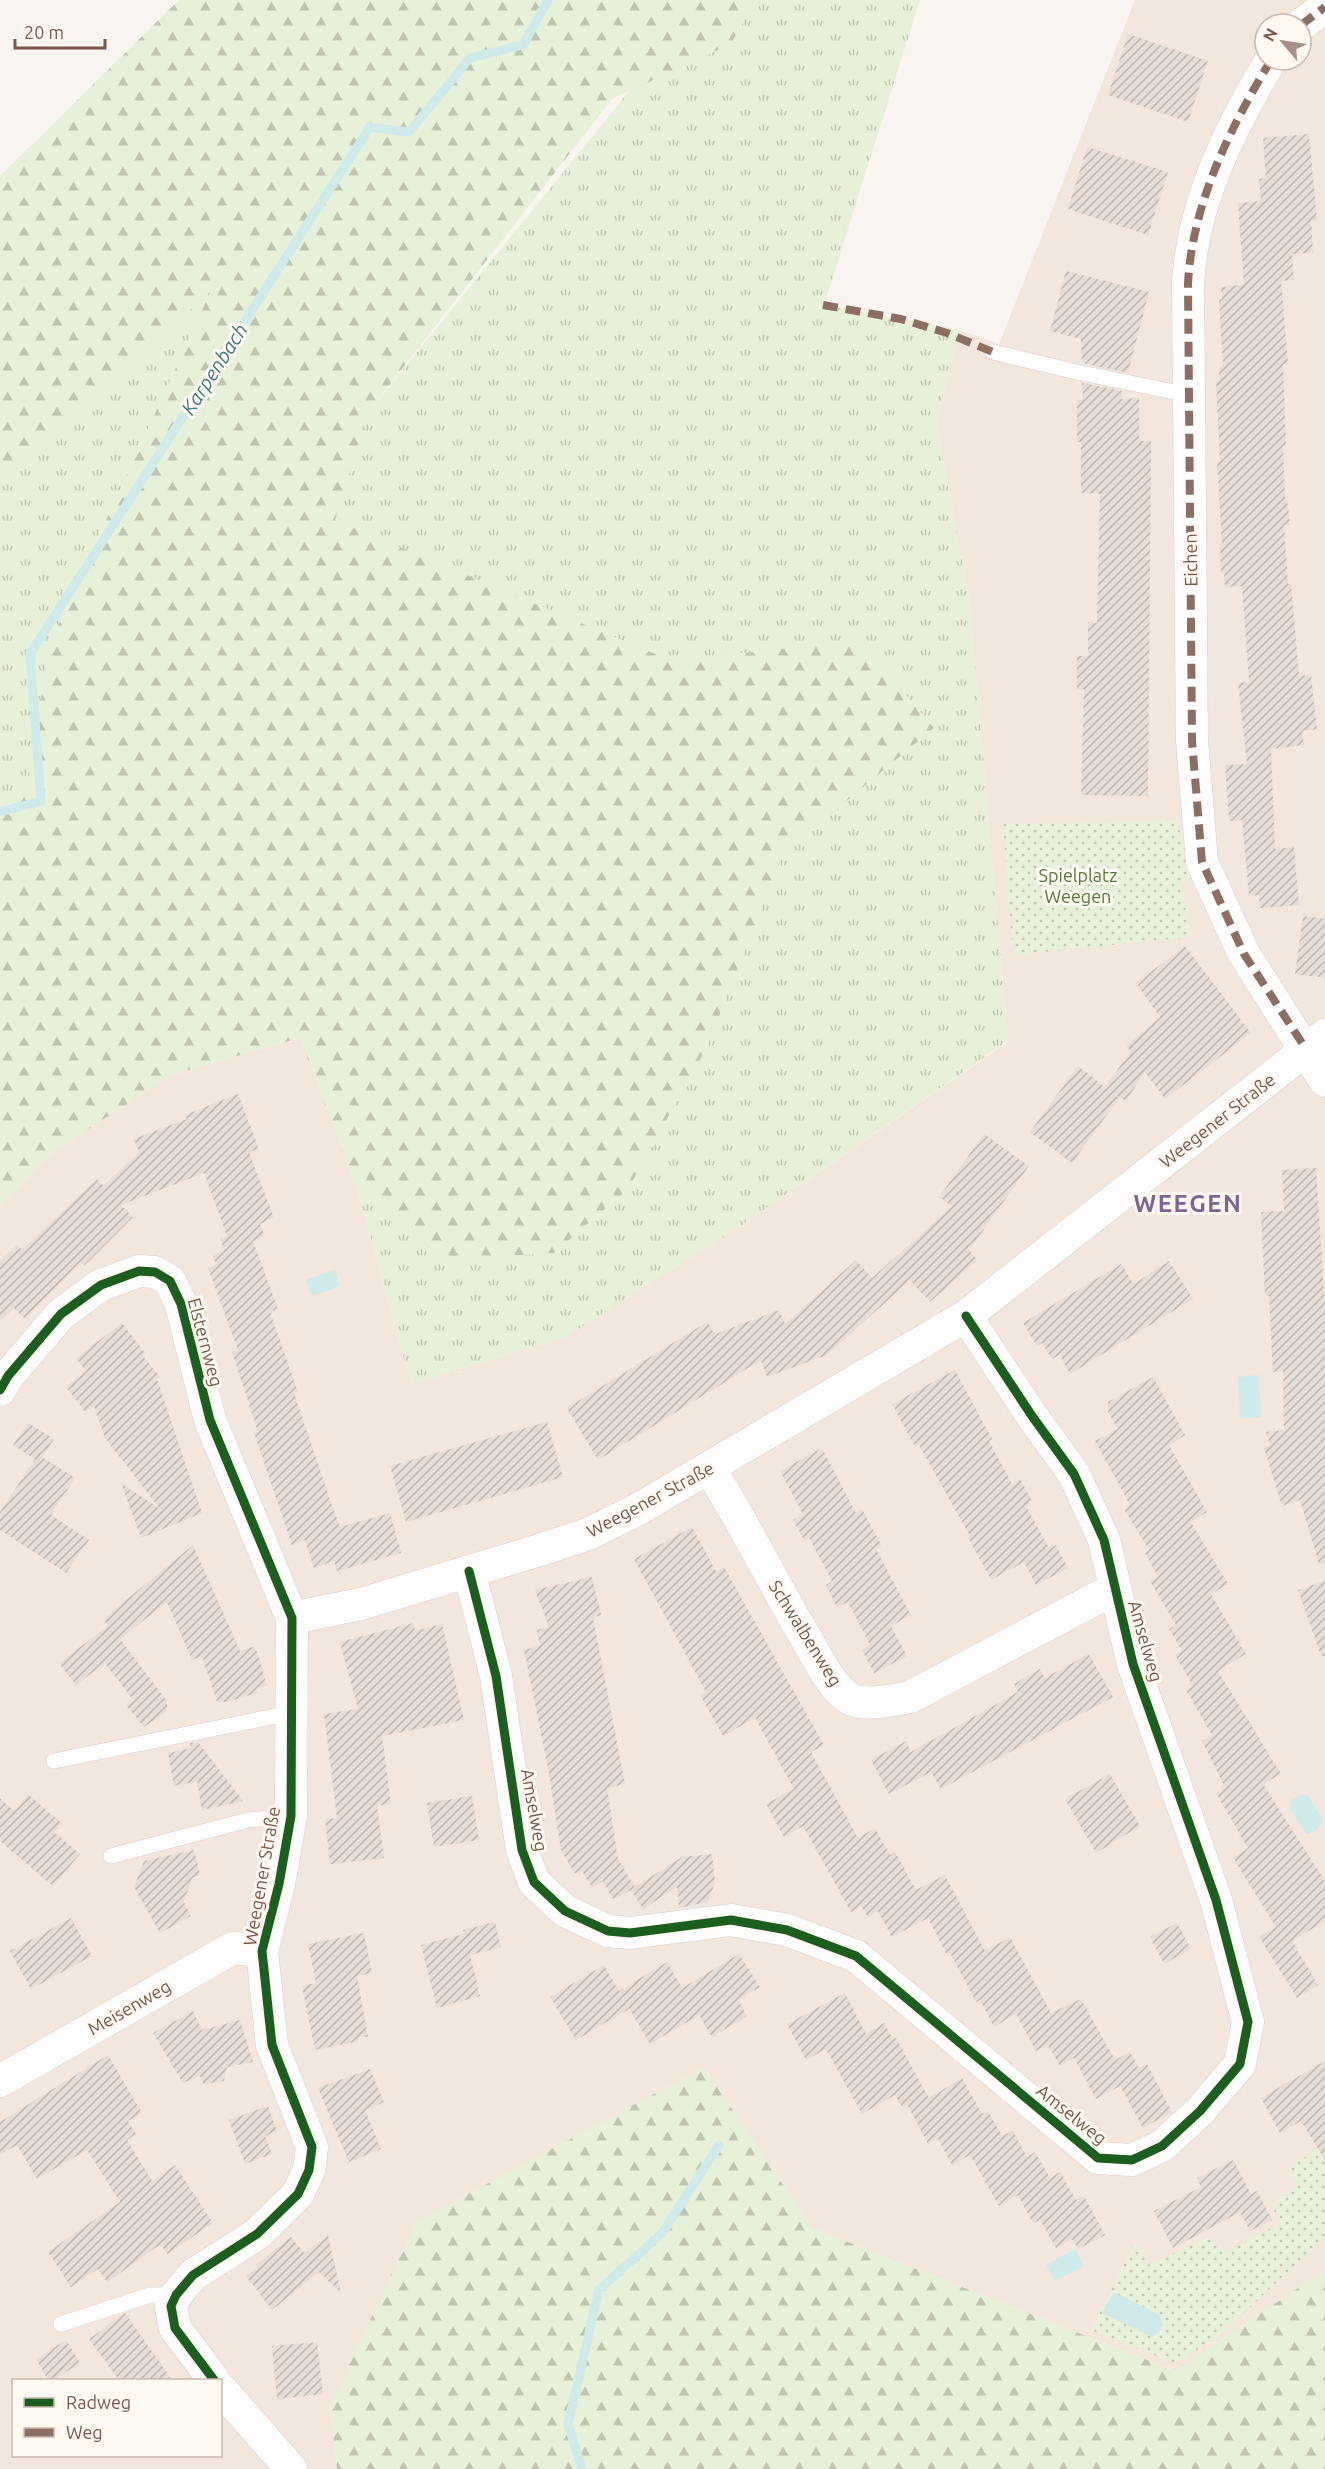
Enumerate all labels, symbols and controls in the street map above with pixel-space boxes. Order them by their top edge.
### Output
scale bar [15,12,105,50]
north arrow [1253,12,1313,72]
text: 20 m [24,22,64,42]
text: N [1259,25,1281,44]
water label: Karpenbach [176,319,252,419]
street label: Eichen [1180,533,1200,587]
park label: Spielplatz Weegen [1039,865,1117,906]
street label: Weegener Straße [1155,1069,1279,1171]
district label: WEEGEN [1134,1190,1242,1217]
street label: Elsternweg [185,1295,227,1389]
street label: Weegener Straße [583,1457,717,1541]
street label: Schwalbenweg [765,1576,847,1690]
street label: Amselweg [1125,1598,1167,1684]
street label: Amselweg [518,1767,552,1853]
street label: Weegener Straße [239,1805,283,1947]
street label: Meisenweg [84,1975,174,2039]
street label: Amselweg [1033,2080,1111,2148]
legend [12,2379,222,2457]
text: Radweg [66,2392,131,2412]
text: Weg [66,2422,103,2442]

